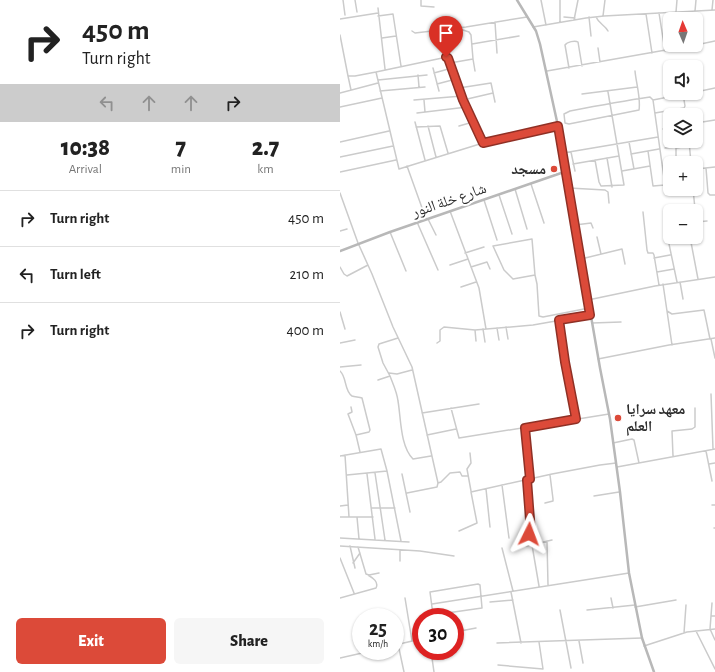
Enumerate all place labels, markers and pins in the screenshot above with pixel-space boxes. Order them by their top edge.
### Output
pin [429,16,463,57]
place label: مسجد [511,162,546,177]
marker: مسجد [549,164,559,174]
place label: معهد سرايا العلم [626,402,685,436]
marker: معهد سرايا العلم [613,413,623,423]

